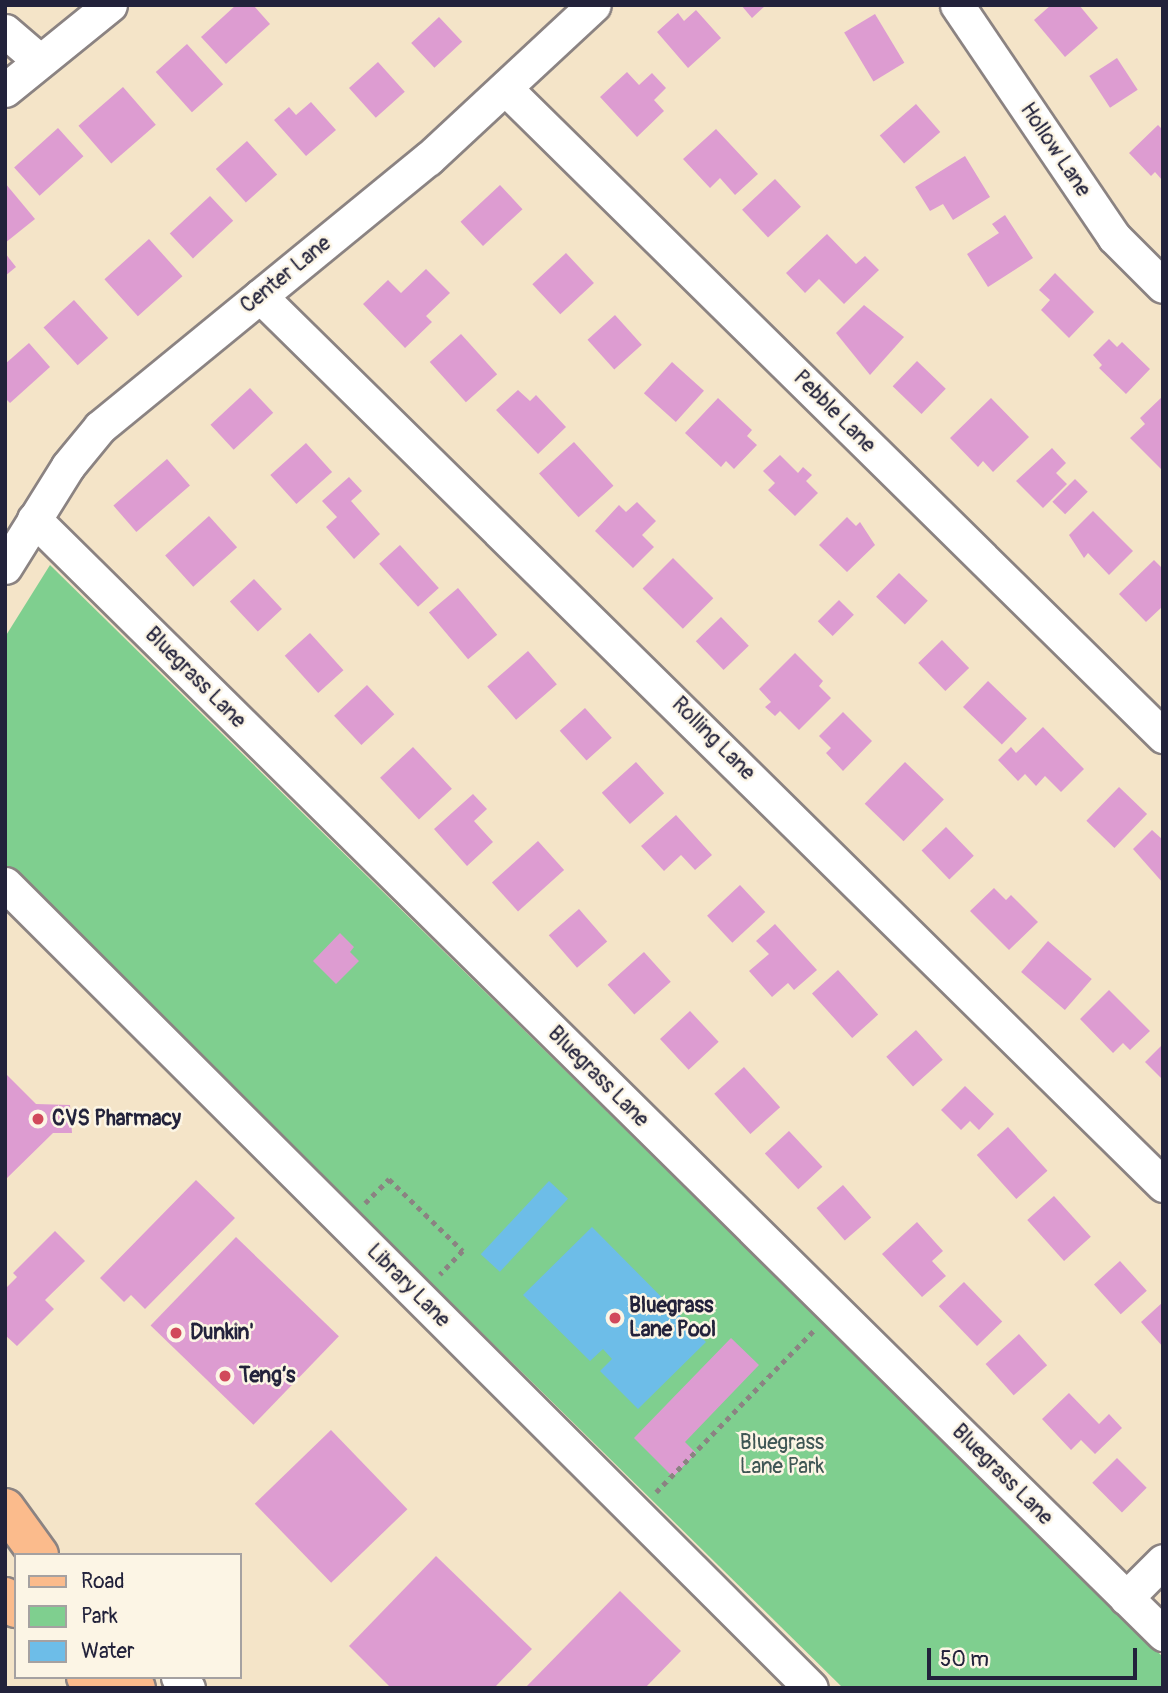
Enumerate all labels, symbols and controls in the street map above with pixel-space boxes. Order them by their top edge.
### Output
street label: Hollow Lane [1014,98,1096,202]
street label: Center Lane [236,231,336,319]
street label: Pebble Lane [788,366,880,458]
street label: Bluegrass Lane [139,622,251,734]
street label: Rolling Lane [666,692,760,786]
street label: Bluegrass Lane [542,1021,654,1133]
place label: CVS Pharmacy [52,1106,181,1132]
marker: CVS Pharmacy [30,1111,46,1127]
street label: Library Lane [361,1239,455,1333]
place label: Bluegrass Lane Pool [629,1293,716,1343]
marker: Bluegrass Lane Pool [607,1310,623,1326]
place label: Dunkin' [190,1320,254,1346]
marker: Dunkin' [168,1325,184,1341]
place label: Teng’s [239,1363,296,1389]
marker: Teng’s [217,1368,233,1384]
street label: Bluegrass Lane [946,1419,1058,1531]
park label: Bluegrass Lane Park [740,1430,824,1480]
legend [14,1553,242,1679]
text: Road [81,1568,125,1595]
text: Park [81,1603,118,1630]
scale bar [930,1634,1140,1678]
text: Water [81,1638,134,1665]
text: 50 m [940,1646,989,1673]

